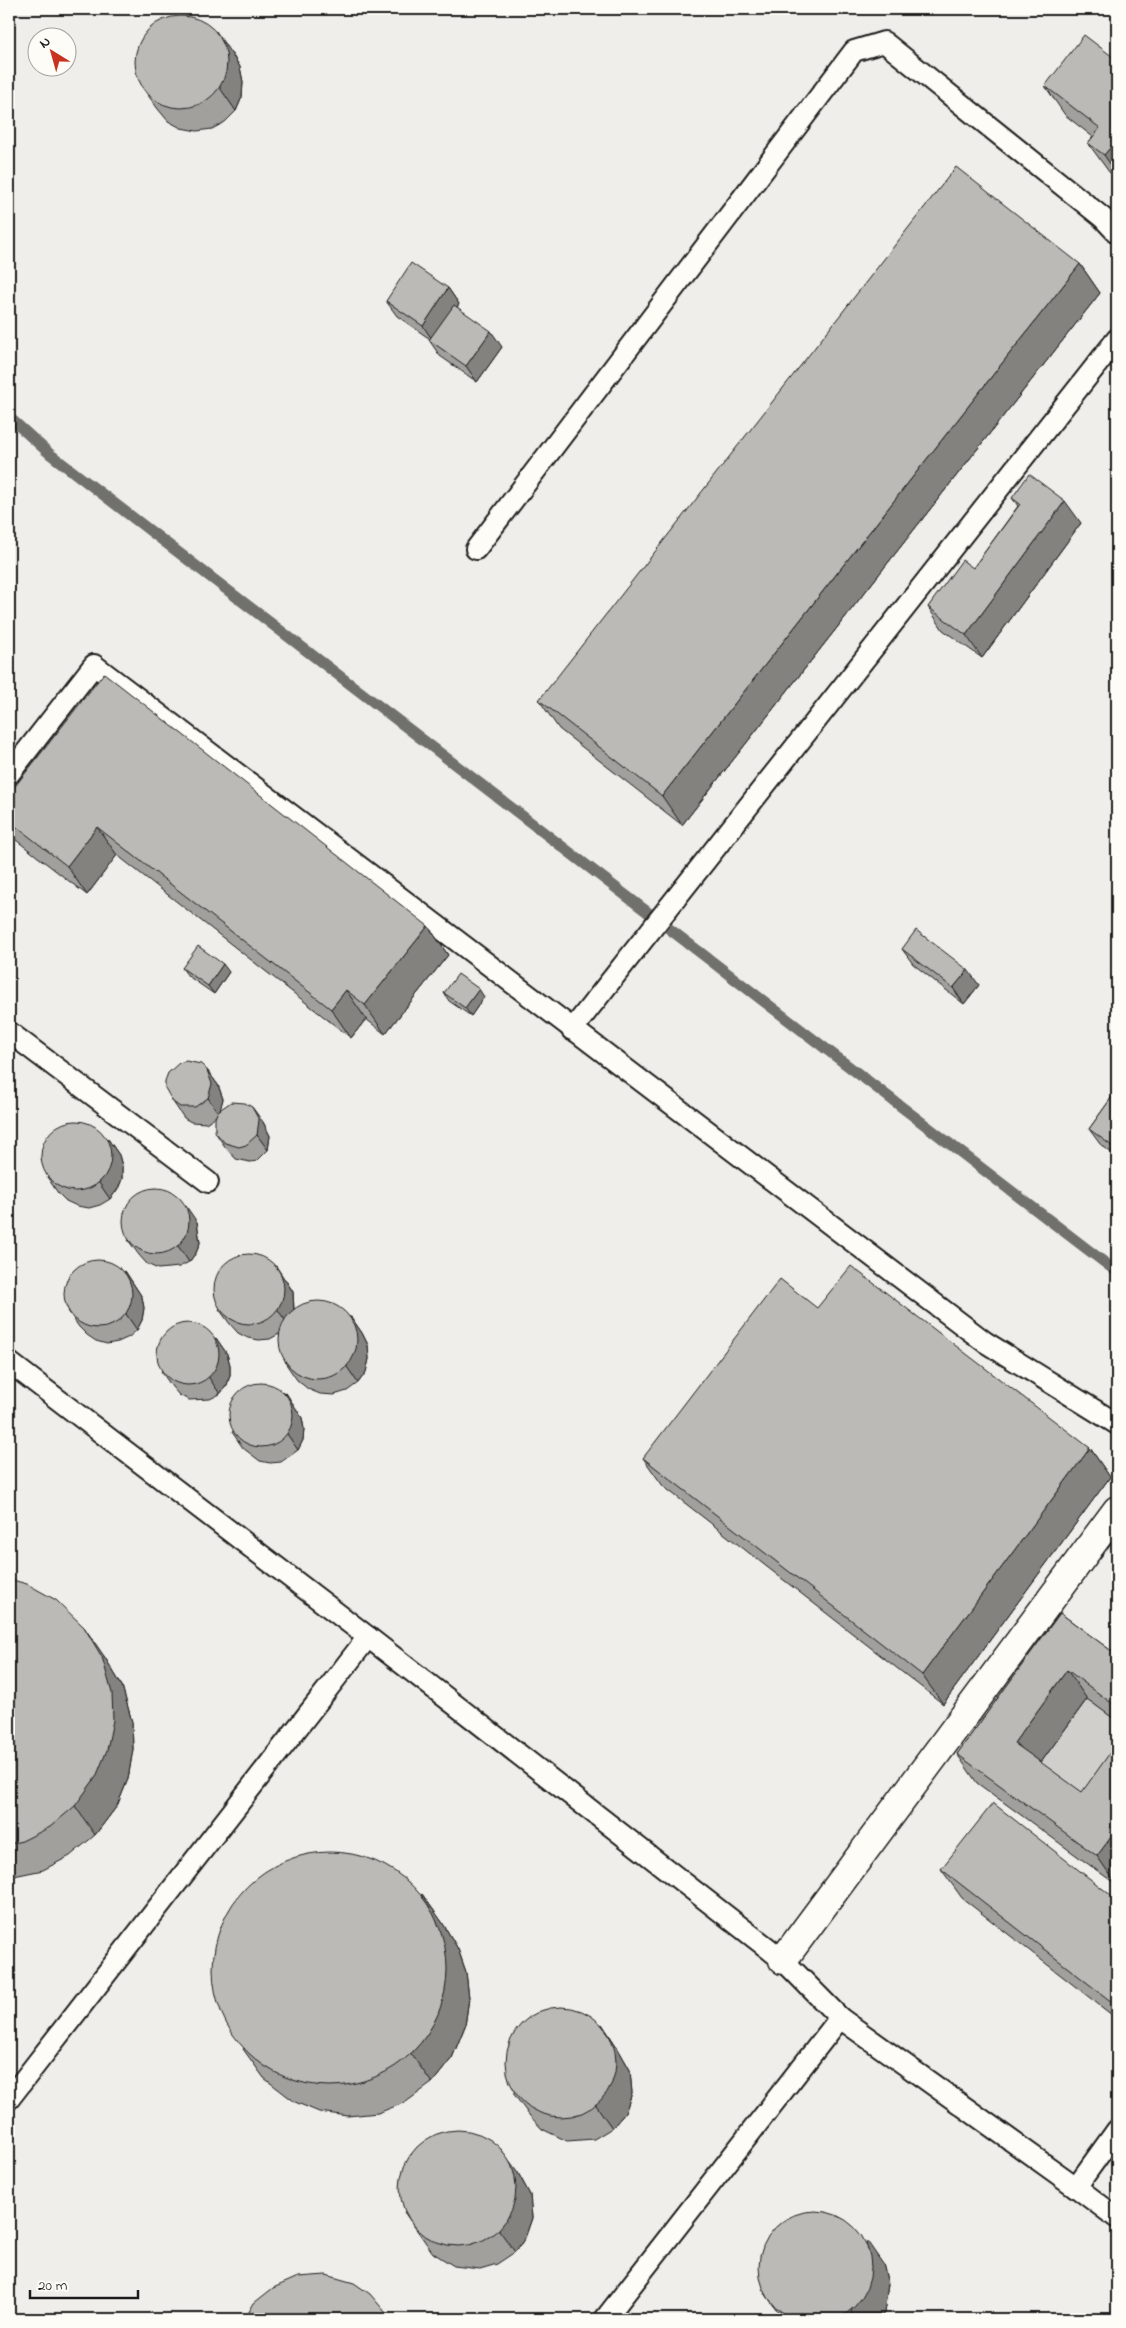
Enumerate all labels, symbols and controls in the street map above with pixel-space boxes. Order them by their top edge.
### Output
north arrow [28,28,78,78]
text: N [35,32,55,54]
scale bar [30,2268,138,2300]
text: 20 m [38,2275,68,2297]

